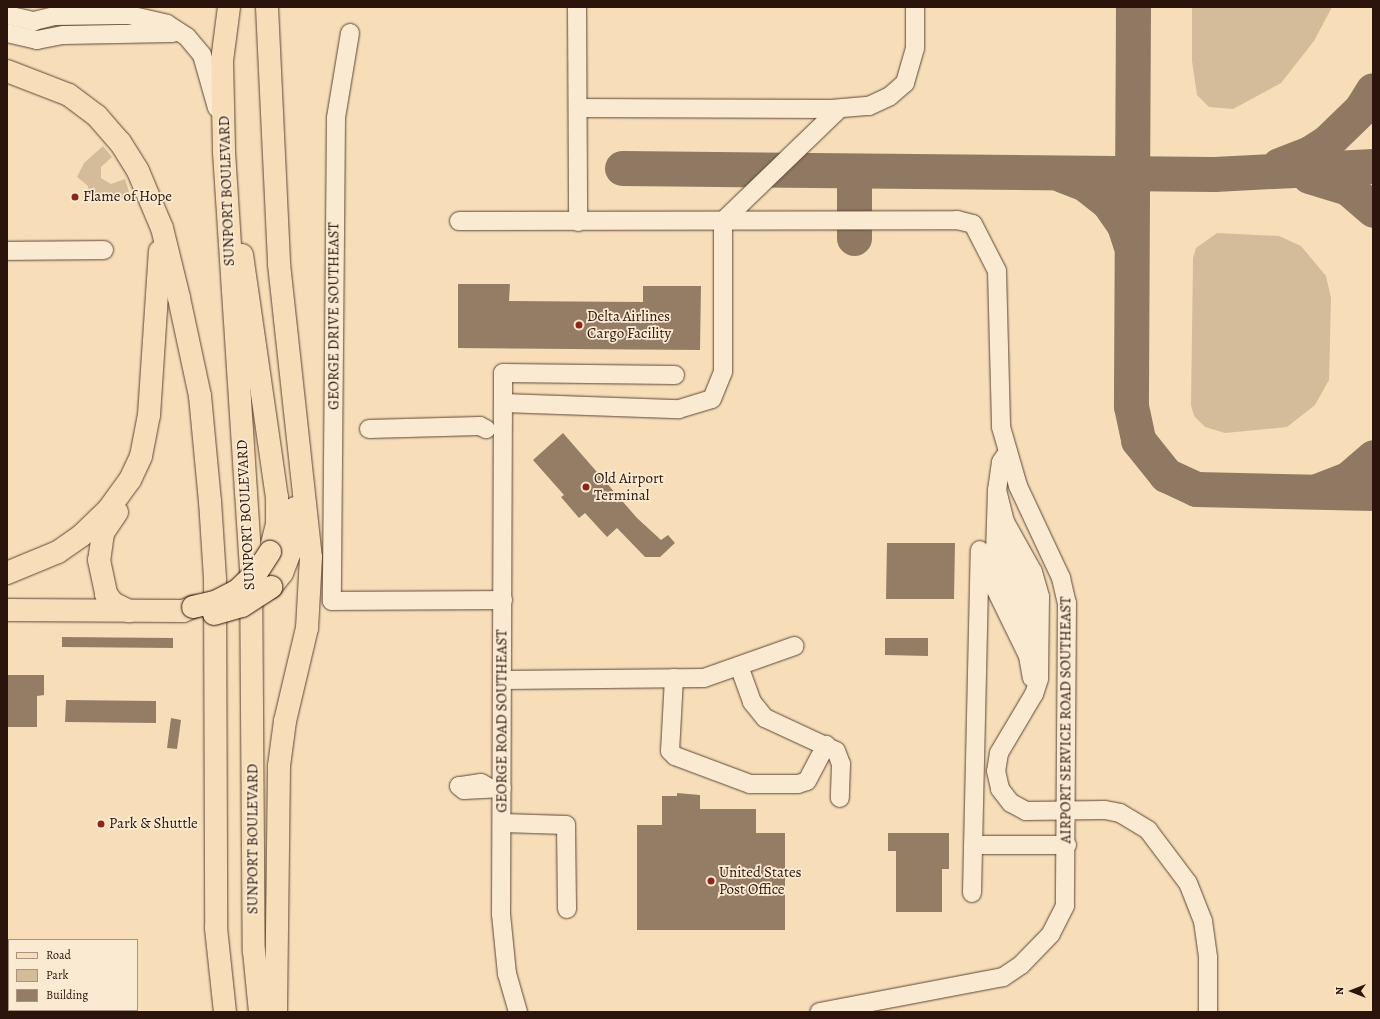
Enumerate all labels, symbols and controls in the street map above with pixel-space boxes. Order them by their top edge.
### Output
street label: SUNPORT BOULEVARD [215,115,239,267]
place label: Flame of Hope [83,188,172,206]
marker: Flame of Hope [70,192,80,202]
street label: GEORGE DRIVE SOUTHEAST [325,222,343,410]
place label: Delta Airlines Cargo Facility [587,307,671,342]
marker: Delta Airlines Cargo Facility [574,320,584,330]
street label: SUNPORT BOULEVARD [233,439,259,591]
place label: Old Airport Terminal [594,469,664,504]
marker: Old Airport Terminal [581,482,591,492]
street label: AIRPORT SERVICE ROAD SOUTHEAST [1057,597,1075,843]
street label: GEORGE ROAD SOUTHEAST [493,629,511,813]
street label: SUNPORT BOULEVARD [244,764,262,914]
place label: Park & Shuttle [109,815,198,833]
marker: Park & Shuttle [96,819,106,829]
place label: United States Post Office [719,863,802,898]
marker: United States Post Office [706,876,716,886]
legend [8,939,138,1011]
text: Road [46,947,71,963]
text: Park [46,967,69,983]
north arrow [1332,971,1372,1011]
text: Building [46,987,88,1003]
text: N [1332,987,1347,995]

